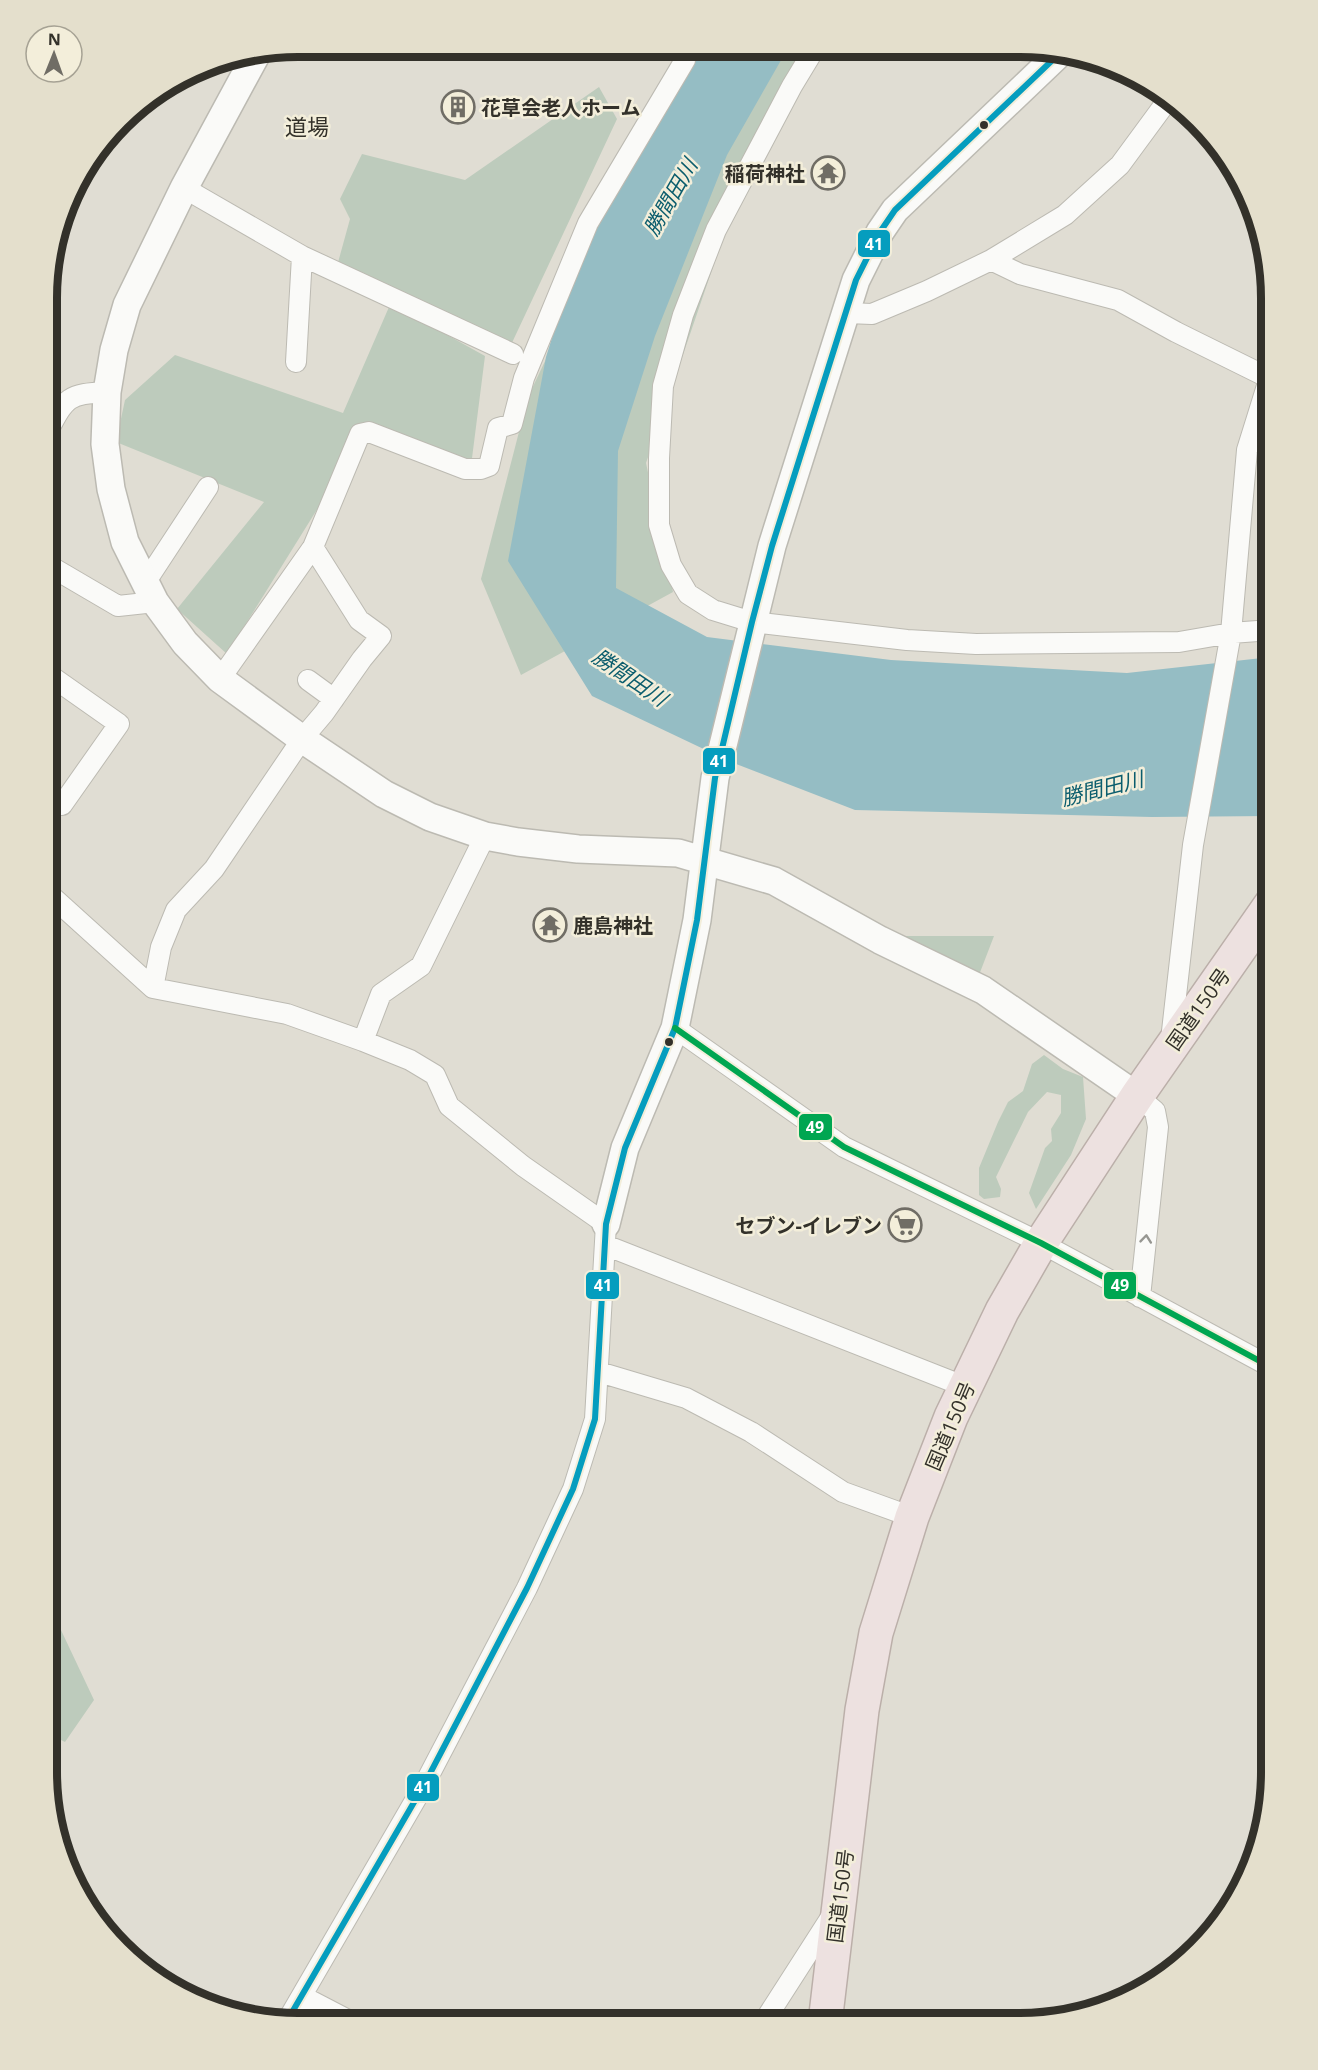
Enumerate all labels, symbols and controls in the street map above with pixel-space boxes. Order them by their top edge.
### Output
north arrow [24,24,84,84]
text: N [48,28,61,50]
building icon: 花草会老人ホーム [440,89,476,125]
place label: 花草会老人ホーム [481,94,640,121]
district label: 道場 [285,111,329,141]
unlabelled marker [978,119,990,131]
water label: 勝間田川 [637,152,704,240]
temple icon: 稲荷神社 [810,155,846,191]
place label: 稲荷神社 [725,160,805,187]
line badge: 41 [857,229,891,258]
text: 41 [865,233,883,255]
water label: 勝間田川 [587,642,674,713]
line badge: 41 [702,747,736,775]
text: 41 [710,750,728,772]
water label: 勝間田川 [1058,764,1148,812]
temple icon: 鹿島神社 [532,907,568,943]
place label: 鹿島神社 [573,912,653,939]
street label: 国道150号 [1160,963,1236,1055]
unlabelled marker [663,1036,675,1048]
line badge: 49 [798,1113,833,1141]
text: 49 [806,1116,824,1138]
supermarket icon: セブン-イレブン [887,1207,923,1243]
place label: セブン-イレブン [736,1212,882,1239]
one-way arrow [1139,1235,1152,1244]
line badge: 41 [585,1271,620,1300]
line badge: 49 [1103,1271,1137,1300]
text: 41 [594,1274,612,1296]
text: 49 [1111,1274,1129,1296]
street label: 国道150号 [919,1377,981,1475]
line badge: 41 [406,1773,440,1802]
text: 41 [414,1776,432,1798]
street label: 国道150号 [821,1848,859,1944]

